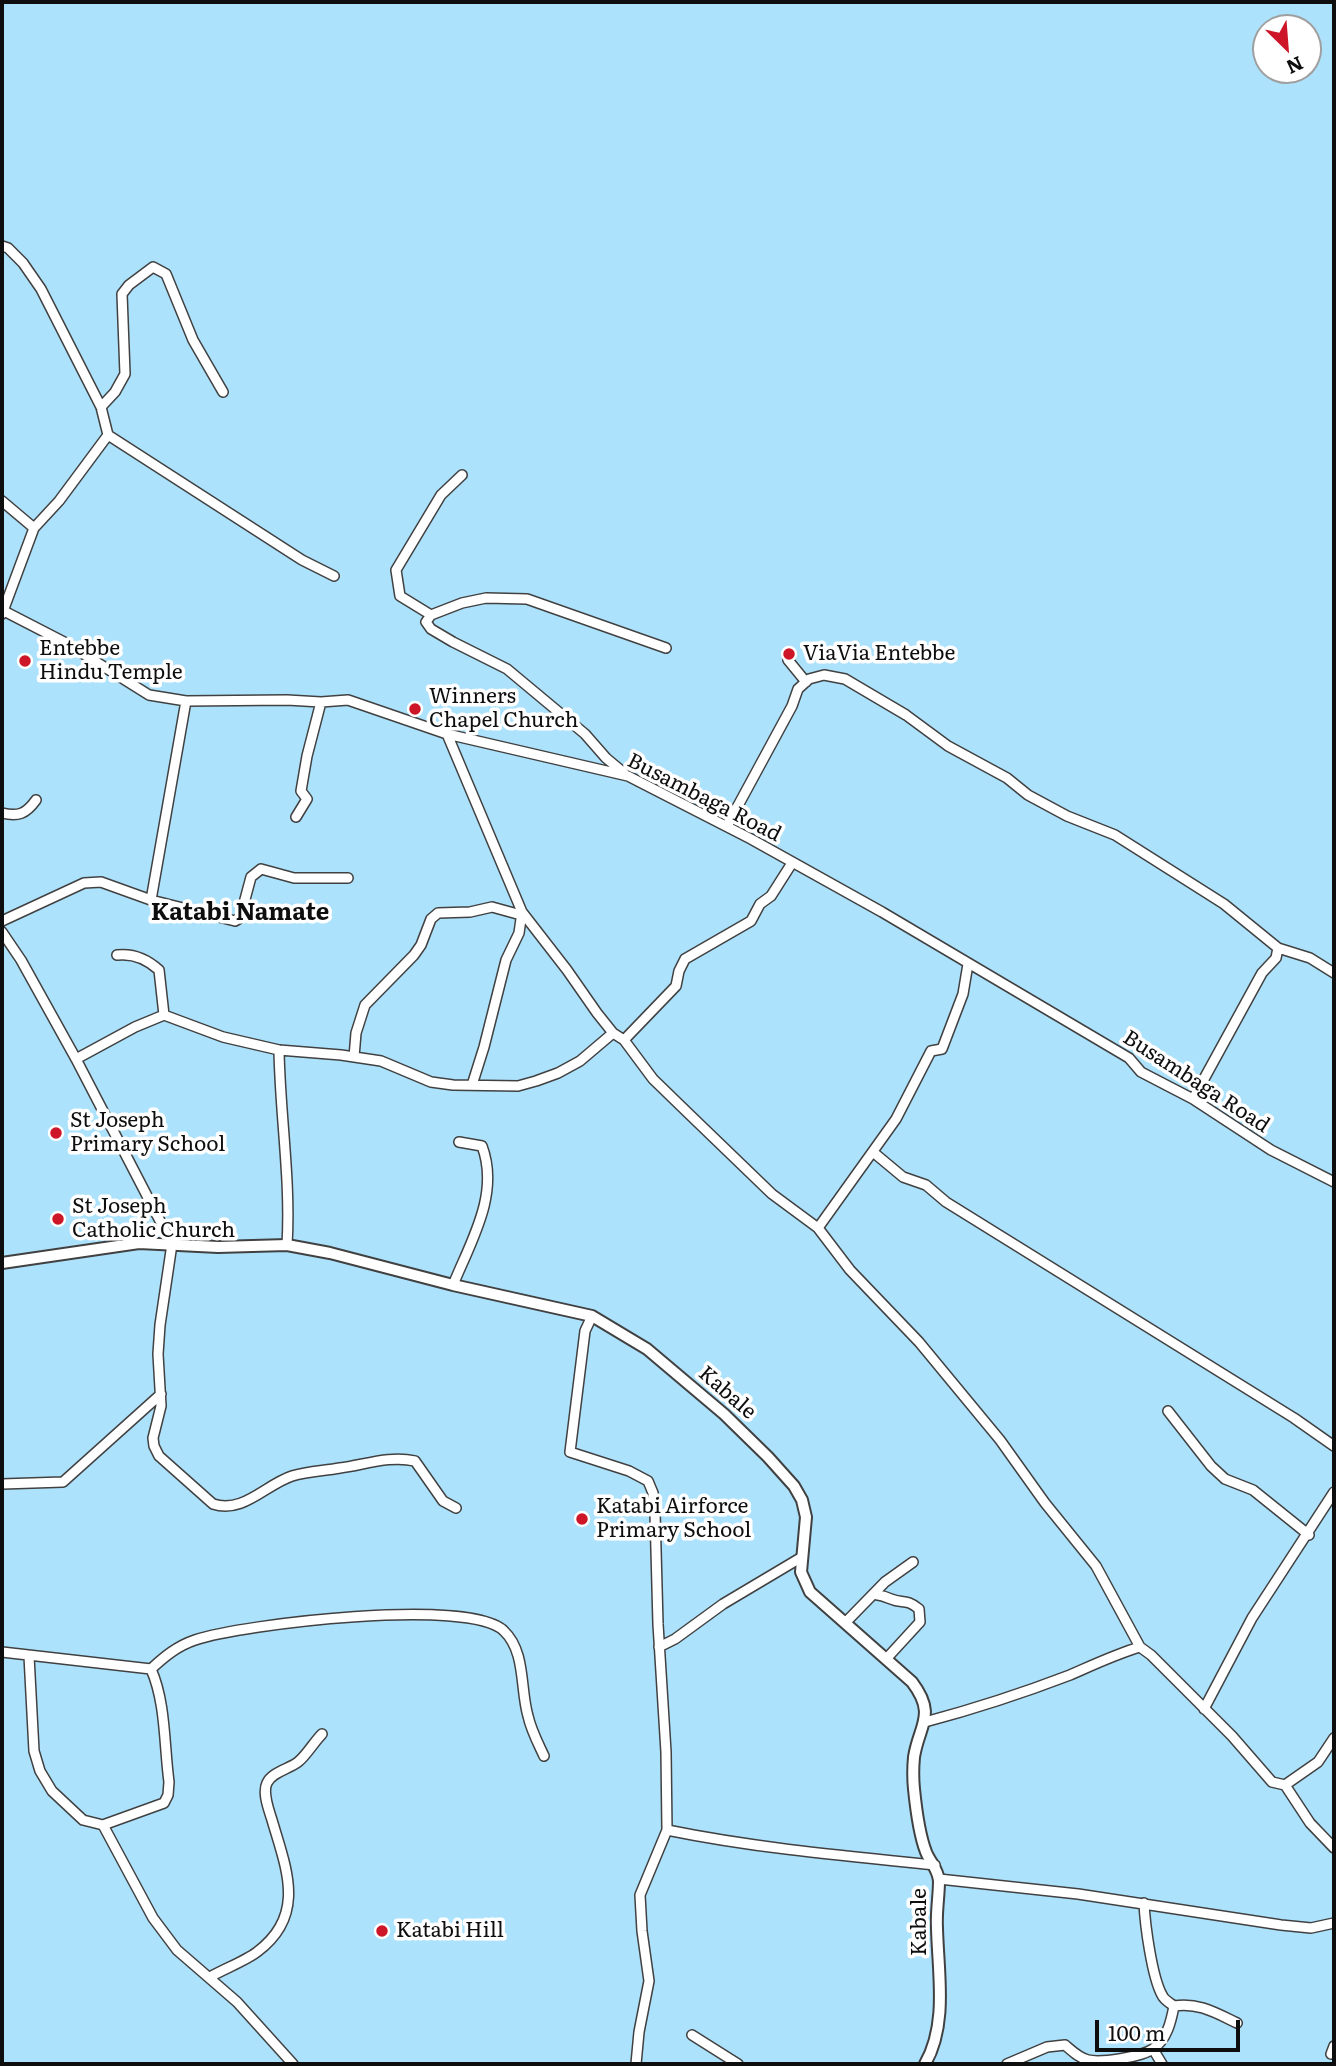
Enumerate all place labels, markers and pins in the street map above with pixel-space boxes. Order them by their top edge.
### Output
place label: Entebbe Hindu Temple [39,636,183,686]
place label: ViaVia Entebbe [803,641,955,667]
marker: ViaVia Entebbe [781,646,797,662]
marker: Entebbe Hindu Temple [17,653,33,669]
place label: Winners Chapel Church [429,684,578,734]
marker: Winners Chapel Church [407,701,423,717]
place label: St Joseph Primary School [70,1108,225,1158]
marker: St Joseph Primary School [48,1125,64,1141]
place label: St Joseph Catholic Church [72,1194,235,1244]
marker: St Joseph Catholic Church [50,1211,66,1227]
place label: Katabi Airforce Primary School [596,1494,751,1544]
marker: Katabi Airforce Primary School [574,1511,590,1527]
place label: Katabi Hill [396,1918,504,1944]
marker: Katabi Hill [374,1923,390,1939]

